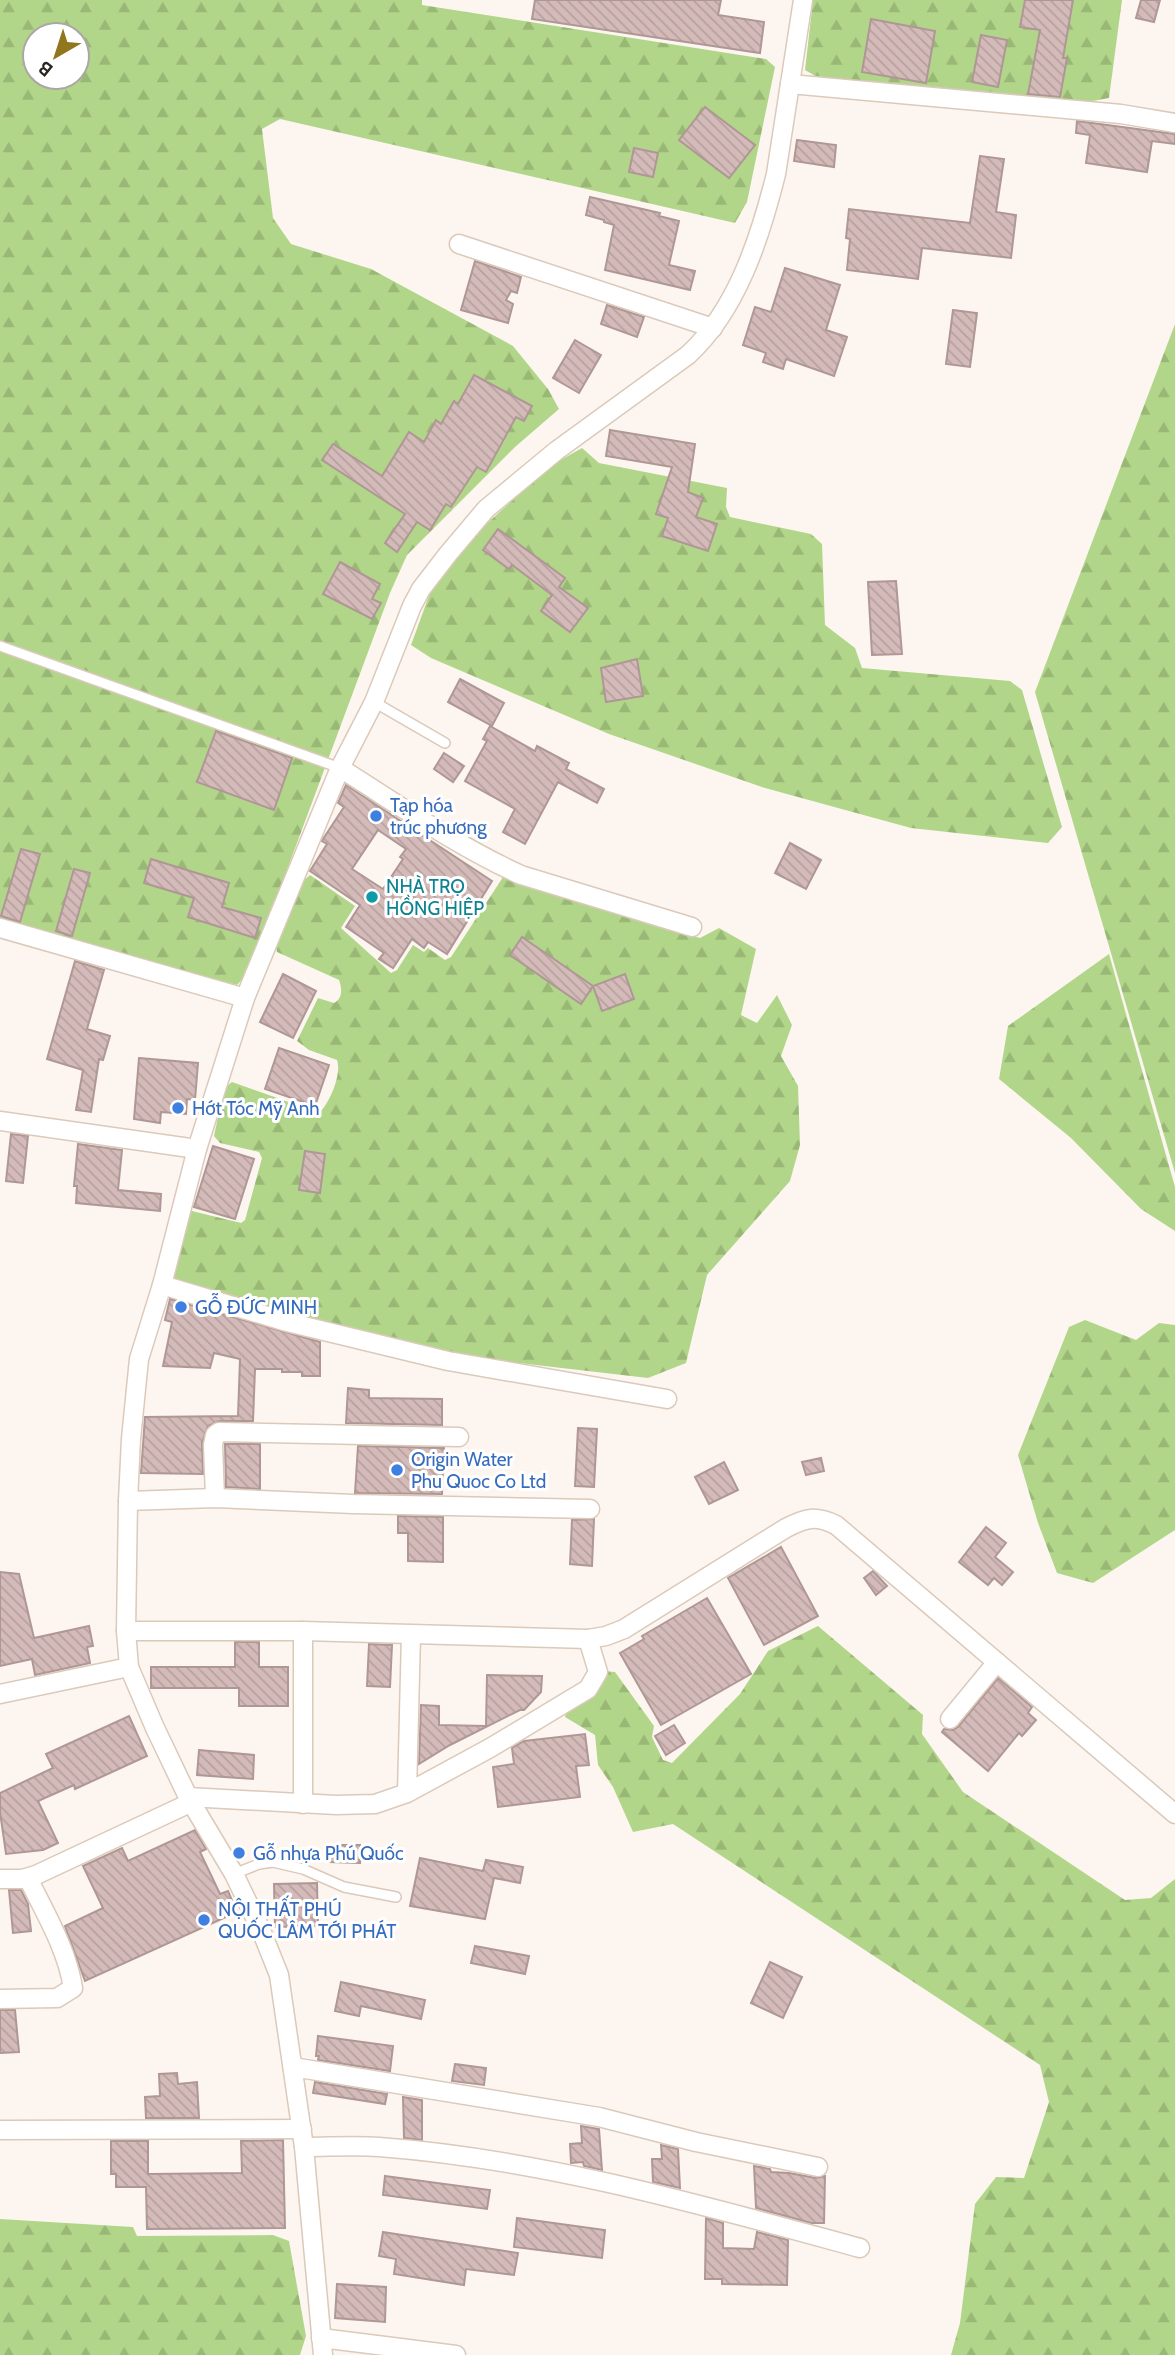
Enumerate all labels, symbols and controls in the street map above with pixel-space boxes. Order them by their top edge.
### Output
north arrow [21,21,91,91]
text: B [34,56,57,82]
place label: Tạp hóa trúc phương [390,794,487,839]
marker: Tạp hóa trúc phương [368,808,384,824]
place label: NHÀ TRỌ HỒNG HIỆP [386,874,484,920]
marker: NHÀ TRỌ HỒNG HIỆP [364,889,380,905]
place label: Hớt Tóc Mỹ Anh [192,1097,320,1120]
marker: Hớt Tóc Mỹ Anh [170,1100,186,1116]
place label: GỖ ĐỨC MINH [195,1292,317,1319]
marker: GỖ ĐỨC MINH [173,1299,189,1315]
place label: Origin Water Phu Quoc Co Ltd [411,1448,546,1493]
marker: Origin Water Phu Quoc Co Ltd [389,1462,405,1478]
place label: Gỗ nhựa Phú Quốc [253,1842,404,1865]
marker: Gỗ nhựa Phú Quốc [231,1845,247,1861]
place label: NỘI THẤT PHÚ QUỐC LÂM TỚI PHÁT [218,1895,396,1943]
marker: NỘI THẤT PHÚ QUỐC LÂM TỚI PHÁT [196,1912,212,1928]

